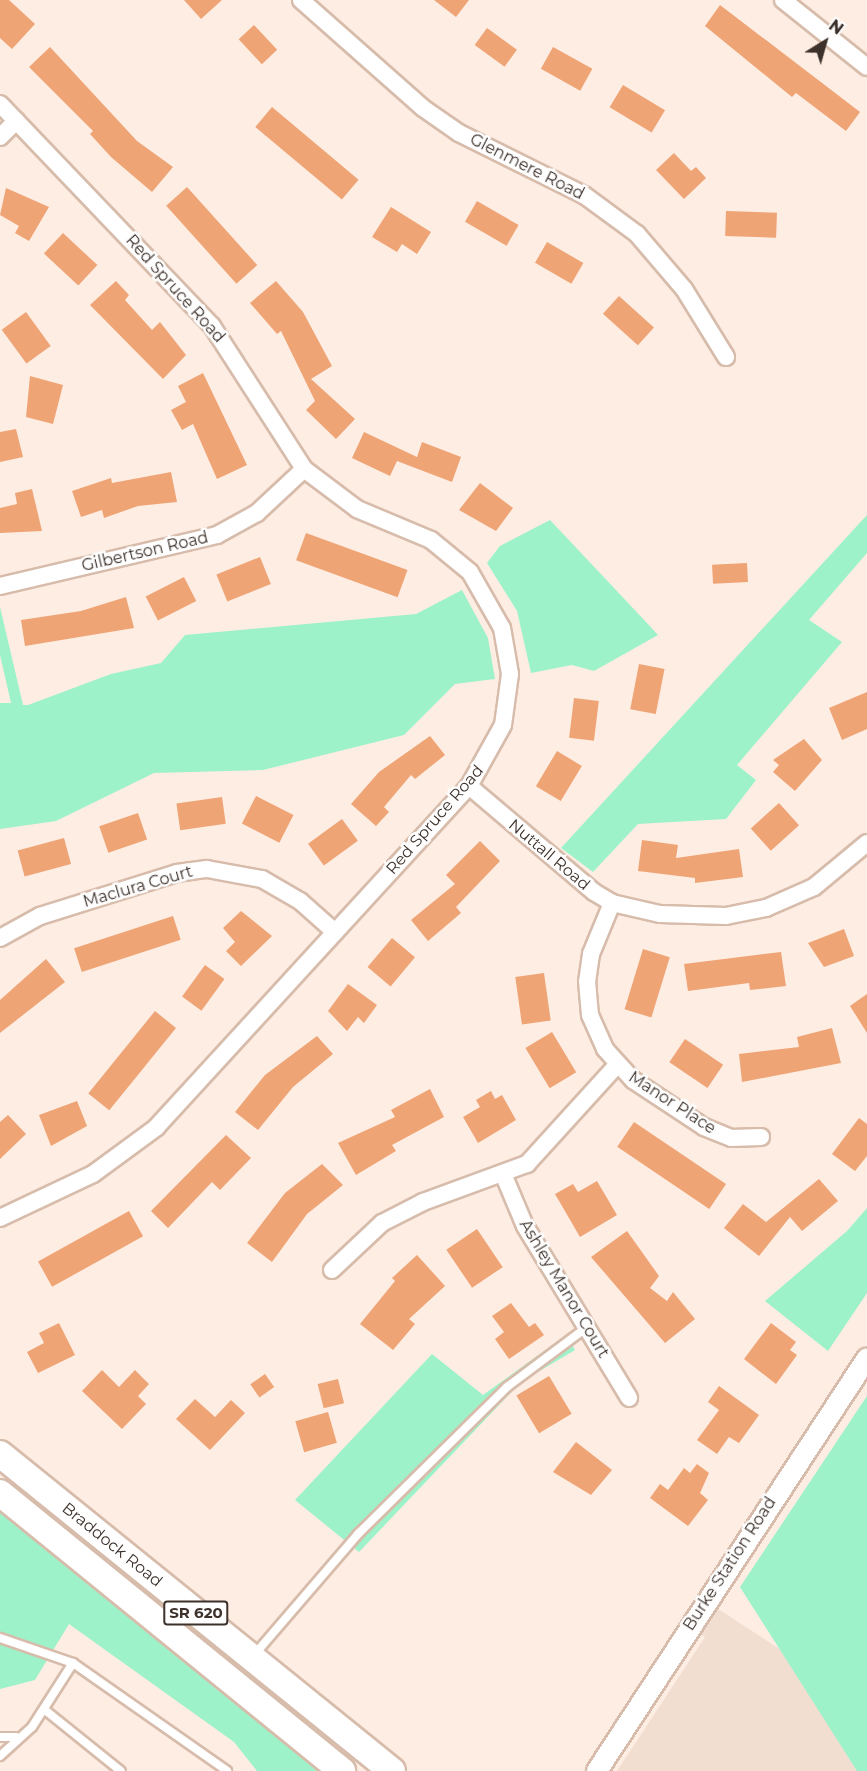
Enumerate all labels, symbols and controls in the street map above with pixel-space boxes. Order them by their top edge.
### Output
north arrow [795,12,855,72]
text: N [825,16,847,39]
street label: Glenmere Road [467,130,587,204]
street label: Red Spruce Road [121,231,229,347]
street label: Gilbertson Road [80,528,210,576]
street label: Red Spruce Road [382,761,488,879]
street label: Nuttall Road [504,815,594,895]
street label: Maclura Court [81,862,195,912]
street label: Manor Place [625,1068,719,1138]
street label: Ashley Manor Court [515,1216,613,1362]
street label: Burke Station Road [680,1494,780,1634]
street label: Braddock Road [58,1499,166,1591]
road number: SR 620 [163,1601,229,1625]

